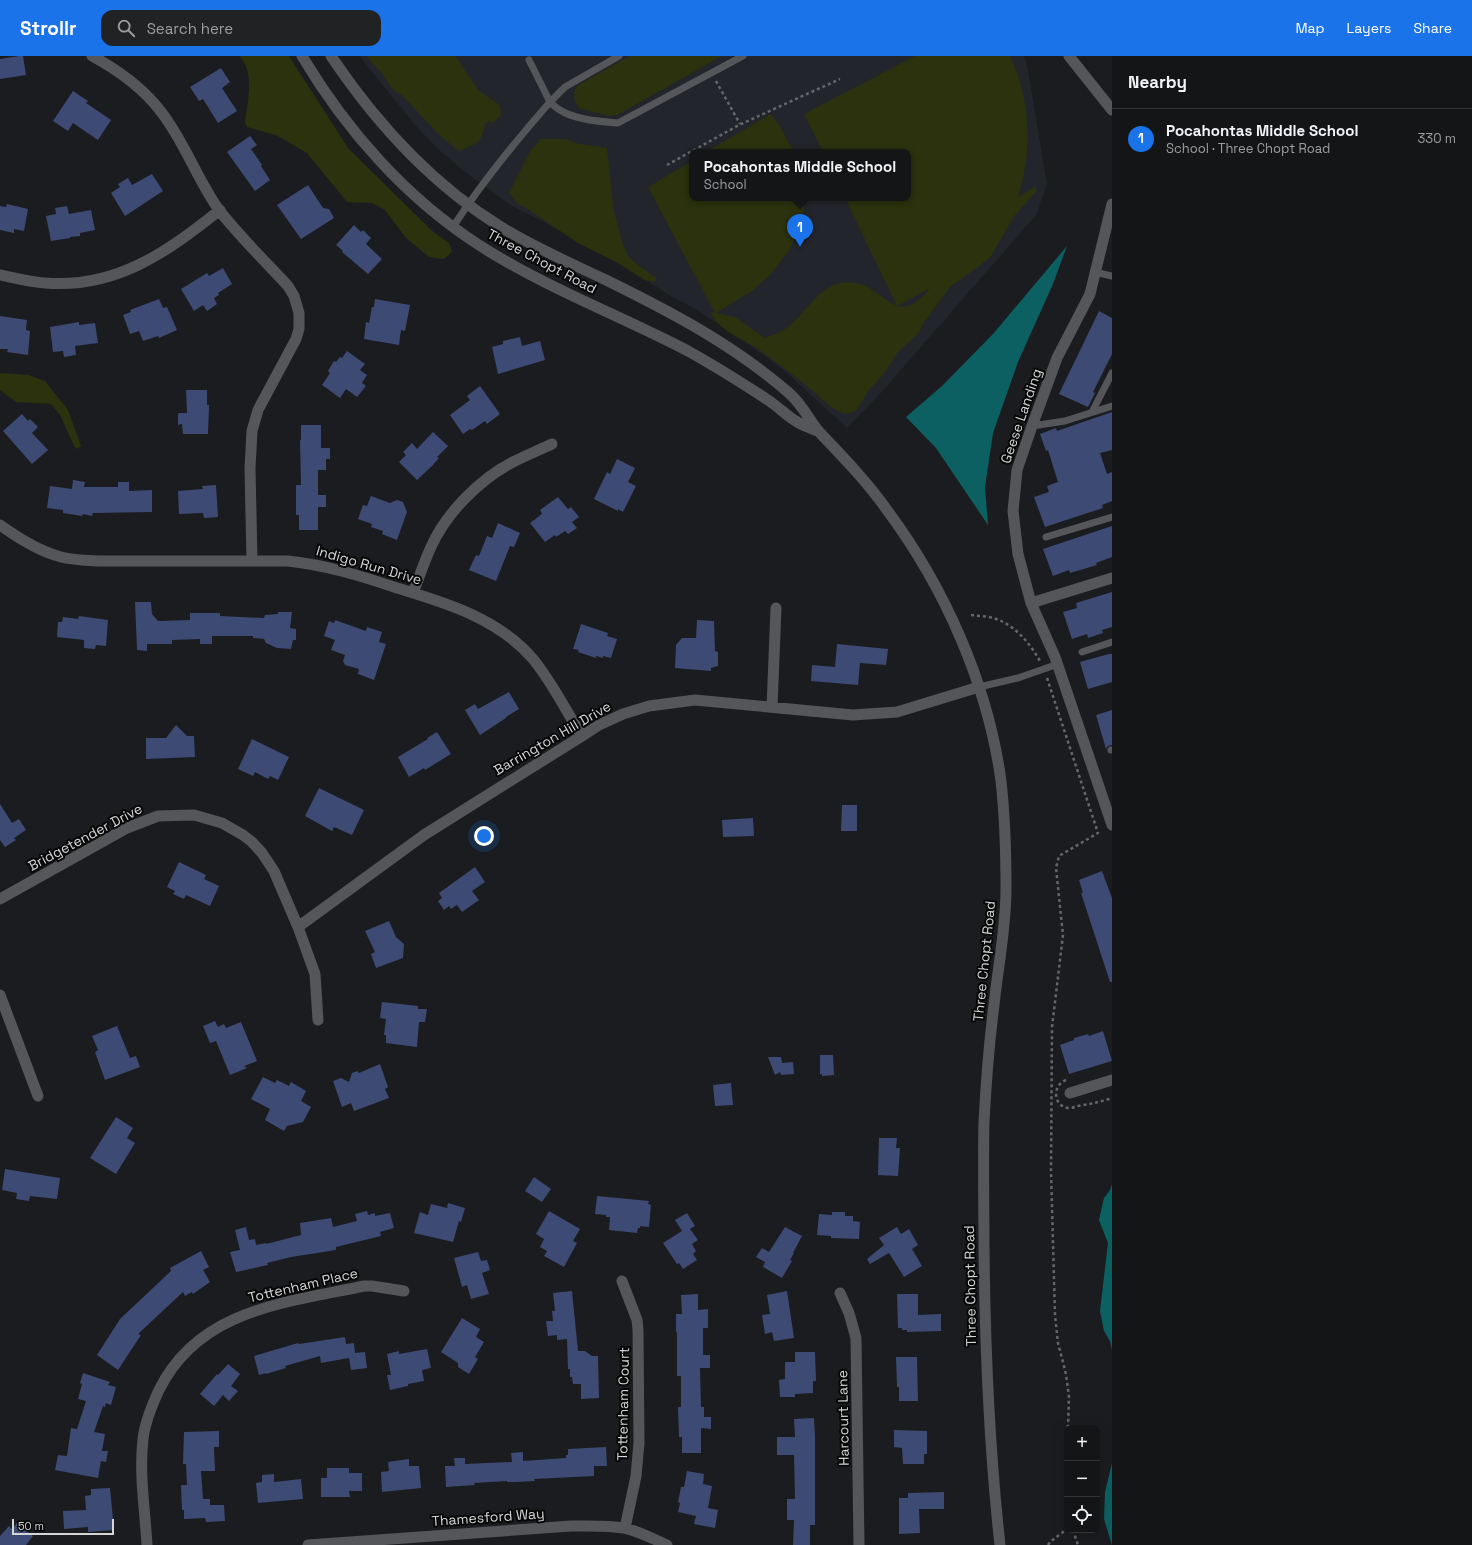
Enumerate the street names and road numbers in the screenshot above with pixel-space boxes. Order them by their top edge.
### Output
street label: Three Chopt Road [484,225,600,297]
street label: Geese Landing [996,366,1046,466]
street label: Indigo Run Drive [314,541,424,589]
street label: Barrington Hill Drive [490,697,614,779]
street label: Bridgetender Drive [25,799,145,875]
street label: Three Chopt Road [969,900,999,1022]
street label: Three Chopt Road [960,1225,980,1347]
street label: Tottenham Place [246,1264,360,1306]
street label: Tottenham Court [613,1347,633,1461]
street label: Harcourt Lane [833,1370,853,1466]
street label: Thamesford Way [431,1504,545,1530]

